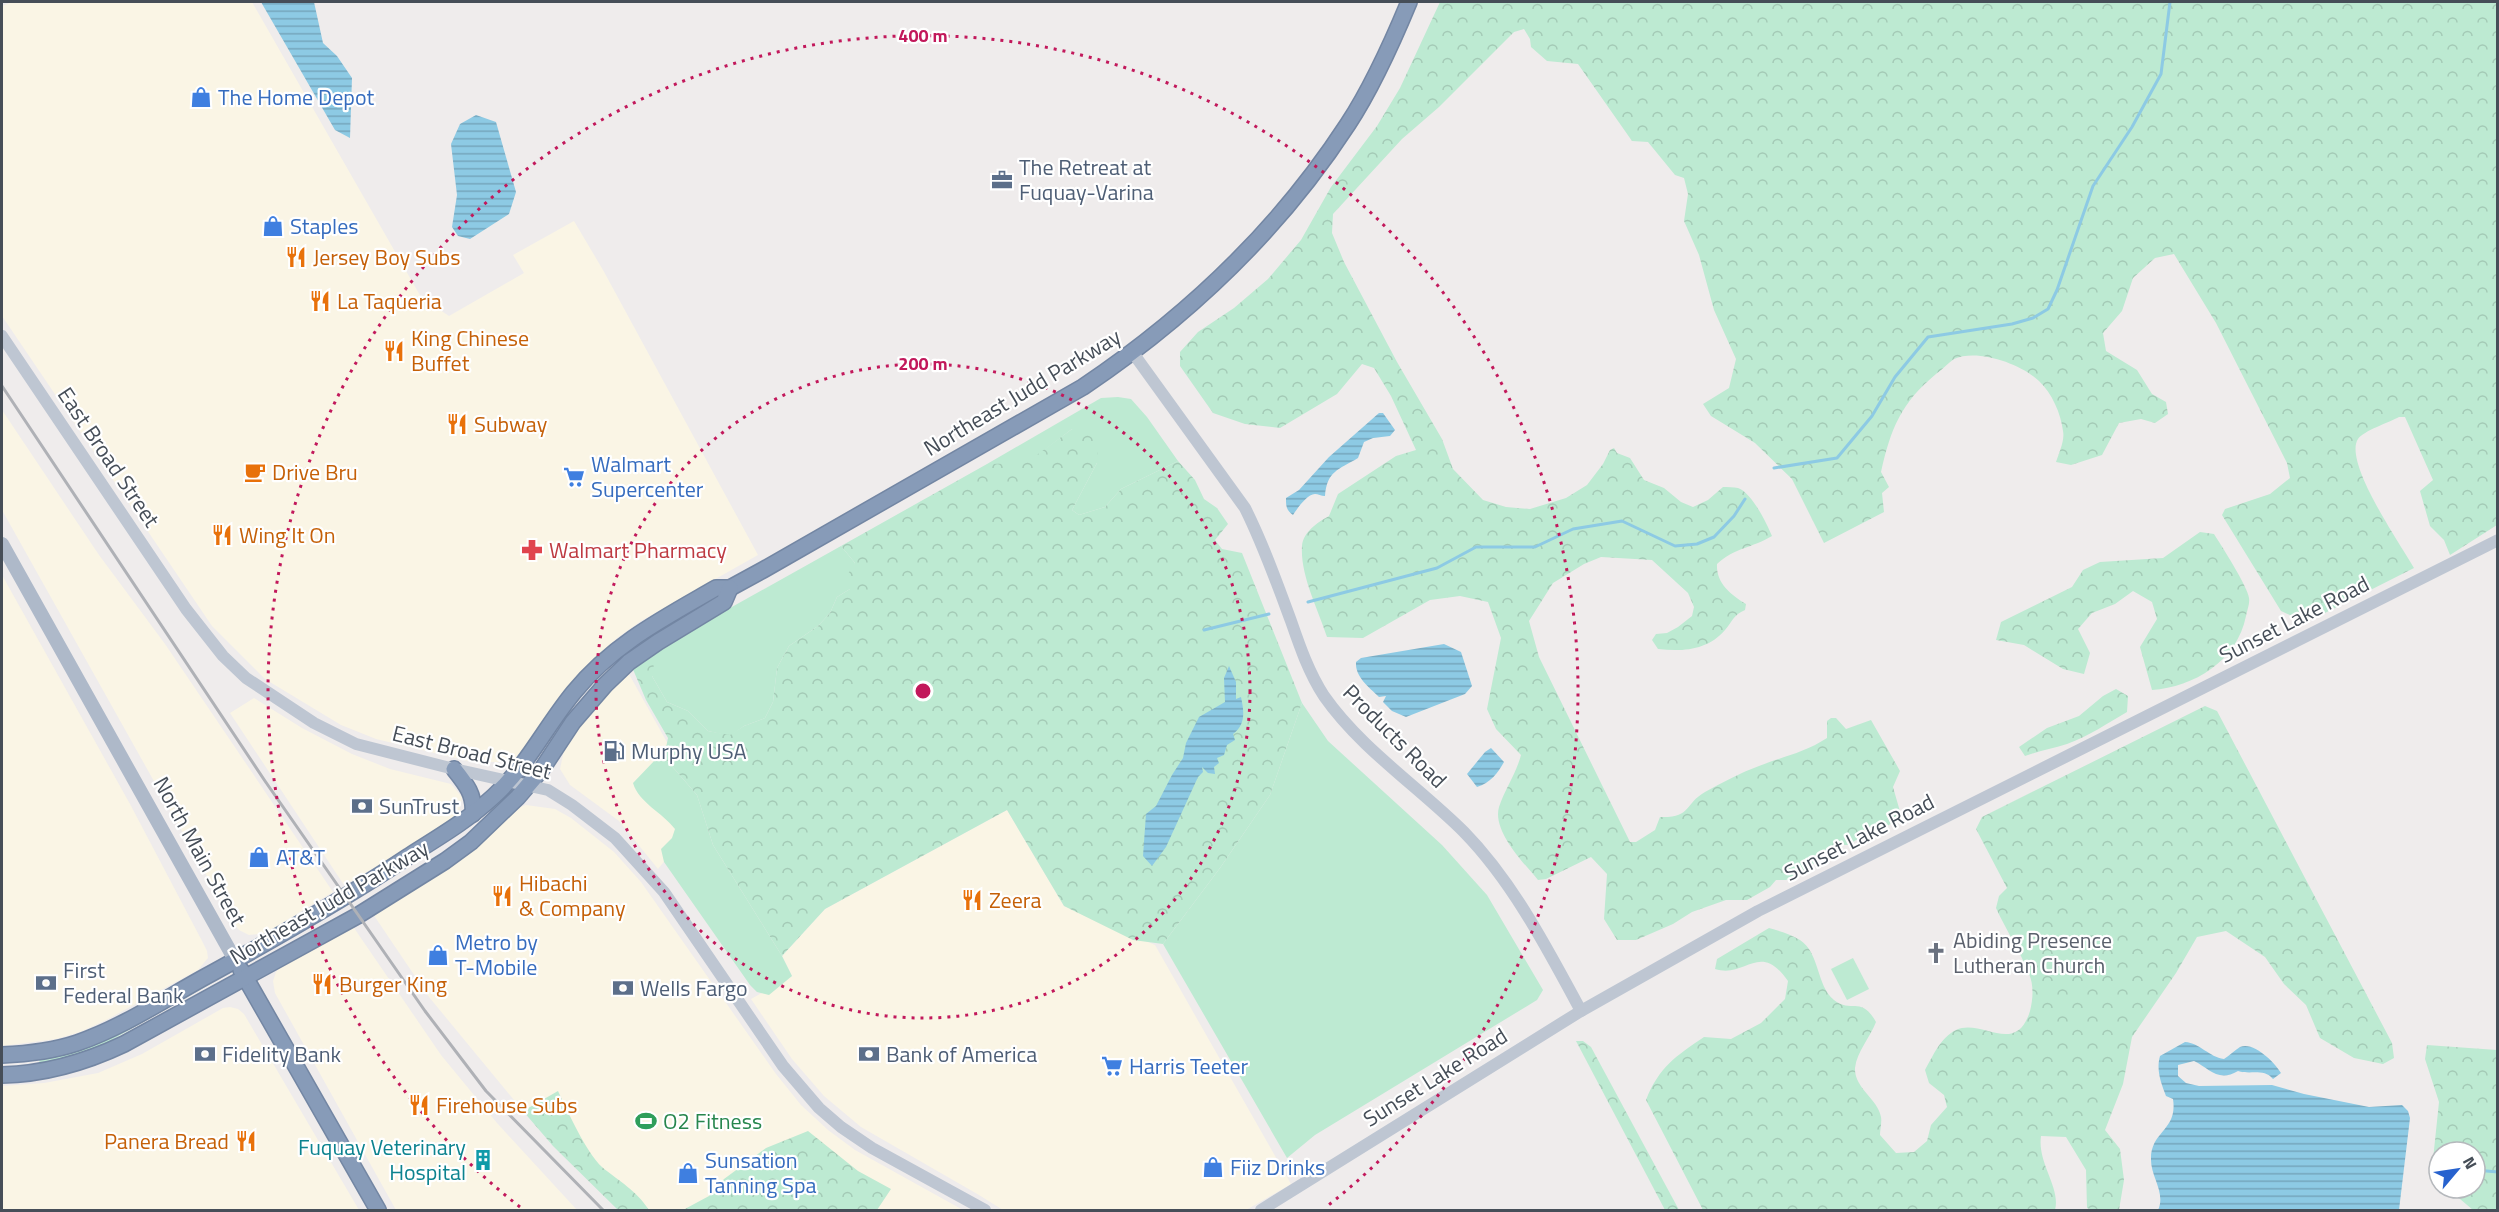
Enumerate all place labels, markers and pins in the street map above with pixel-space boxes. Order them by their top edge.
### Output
place label: The Home Depot [218,80,374,114]
shop icon: The Home Depot [189,85,213,109]
place label: The Retreat at Fuquay-Varina [1019,150,1154,209]
office icon: The Retreat at Fuquay-Varina [990,168,1014,192]
place label: Staples [290,209,359,243]
shop icon: Staples [261,214,285,238]
place label: Jersey Boy Subs [313,240,460,274]
restaurant icon: Jersey Boy Subs [284,245,308,269]
place label: La Taqueria [337,284,442,318]
restaurant icon: La Taqueria [308,289,332,313]
place label: King Chinese Buffet [411,321,529,380]
restaurant icon: King Chinese Buffet [382,339,406,363]
place label: Subway [474,407,548,441]
restaurant icon: Subway [445,412,469,436]
place label: Walmart Supercenter [591,447,704,506]
place label: Drive Bru [272,455,358,489]
cafe icon: Drive Bru [243,460,267,484]
supermarket icon: Walmart Supercenter [562,465,586,489]
place label: Wing It On [239,518,336,552]
restaurant icon: Wing It On [210,523,234,547]
place label: Walmart Pharmacy [549,533,727,567]
pharmacy icon: Walmart Pharmacy [520,538,544,562]
centre of rings [913,681,933,701]
place label: Murphy USA [631,734,747,768]
fuel station icon: Murphy USA [602,739,626,763]
place label: SunTrust [379,789,460,823]
bank icon: SunTrust [350,794,374,818]
place label: AT&T [276,840,325,874]
shop icon: AT&T [247,845,271,869]
place label: Hibachi & Company [519,866,626,925]
place label: Zeera [989,883,1041,917]
restaurant icon: Hibachi & Company [490,884,514,908]
restaurant icon: Zeera [960,888,984,912]
place label: Abiding Presence Lutheran Church [1953,923,2112,982]
place label: Metro by T-Mobile [455,925,538,984]
church icon: Abiding Presence Lutheran Church [1924,941,1948,965]
shop icon: Metro by T-Mobile [426,943,450,967]
place label: First Federal Bank [63,953,184,1012]
place label: Burger King [339,967,447,1001]
bank icon: First Federal Bank [34,971,58,995]
place label: Wells Fargo [640,971,748,1005]
restaurant icon: Burger King [310,972,334,996]
bank icon: Wells Fargo [611,976,635,1000]
place label: Fidelity Bank [222,1037,342,1071]
place label: Bank of America [886,1037,1037,1071]
bank icon: Fidelity Bank [193,1042,217,1066]
bank icon: Bank of America [857,1042,881,1066]
place label: Harris Teeter [1129,1049,1249,1083]
supermarket icon: Harris Teeter [1100,1054,1124,1078]
place label: Firehouse Subs [436,1088,578,1122]
restaurant icon: Firehouse Subs [407,1093,431,1117]
place label: O2 Fitness [663,1104,762,1138]
sports icon: O2 Fitness [634,1109,658,1133]
place label: Panera Bread [104,1124,229,1158]
restaurant icon: Panera Bread [234,1129,258,1153]
place label: Fuquay Veterinary Hospital [298,1130,466,1189]
place label: Sunsation Tanning Spa [705,1143,817,1202]
building icon: Fuquay Veterinary Hospital [471,1148,495,1172]
place label: Fiiz Drinks [1230,1150,1325,1184]
shop icon: Fiiz Drinks [1201,1155,1225,1179]
shop icon: Sunsation Tanning Spa [676,1161,700,1185]

